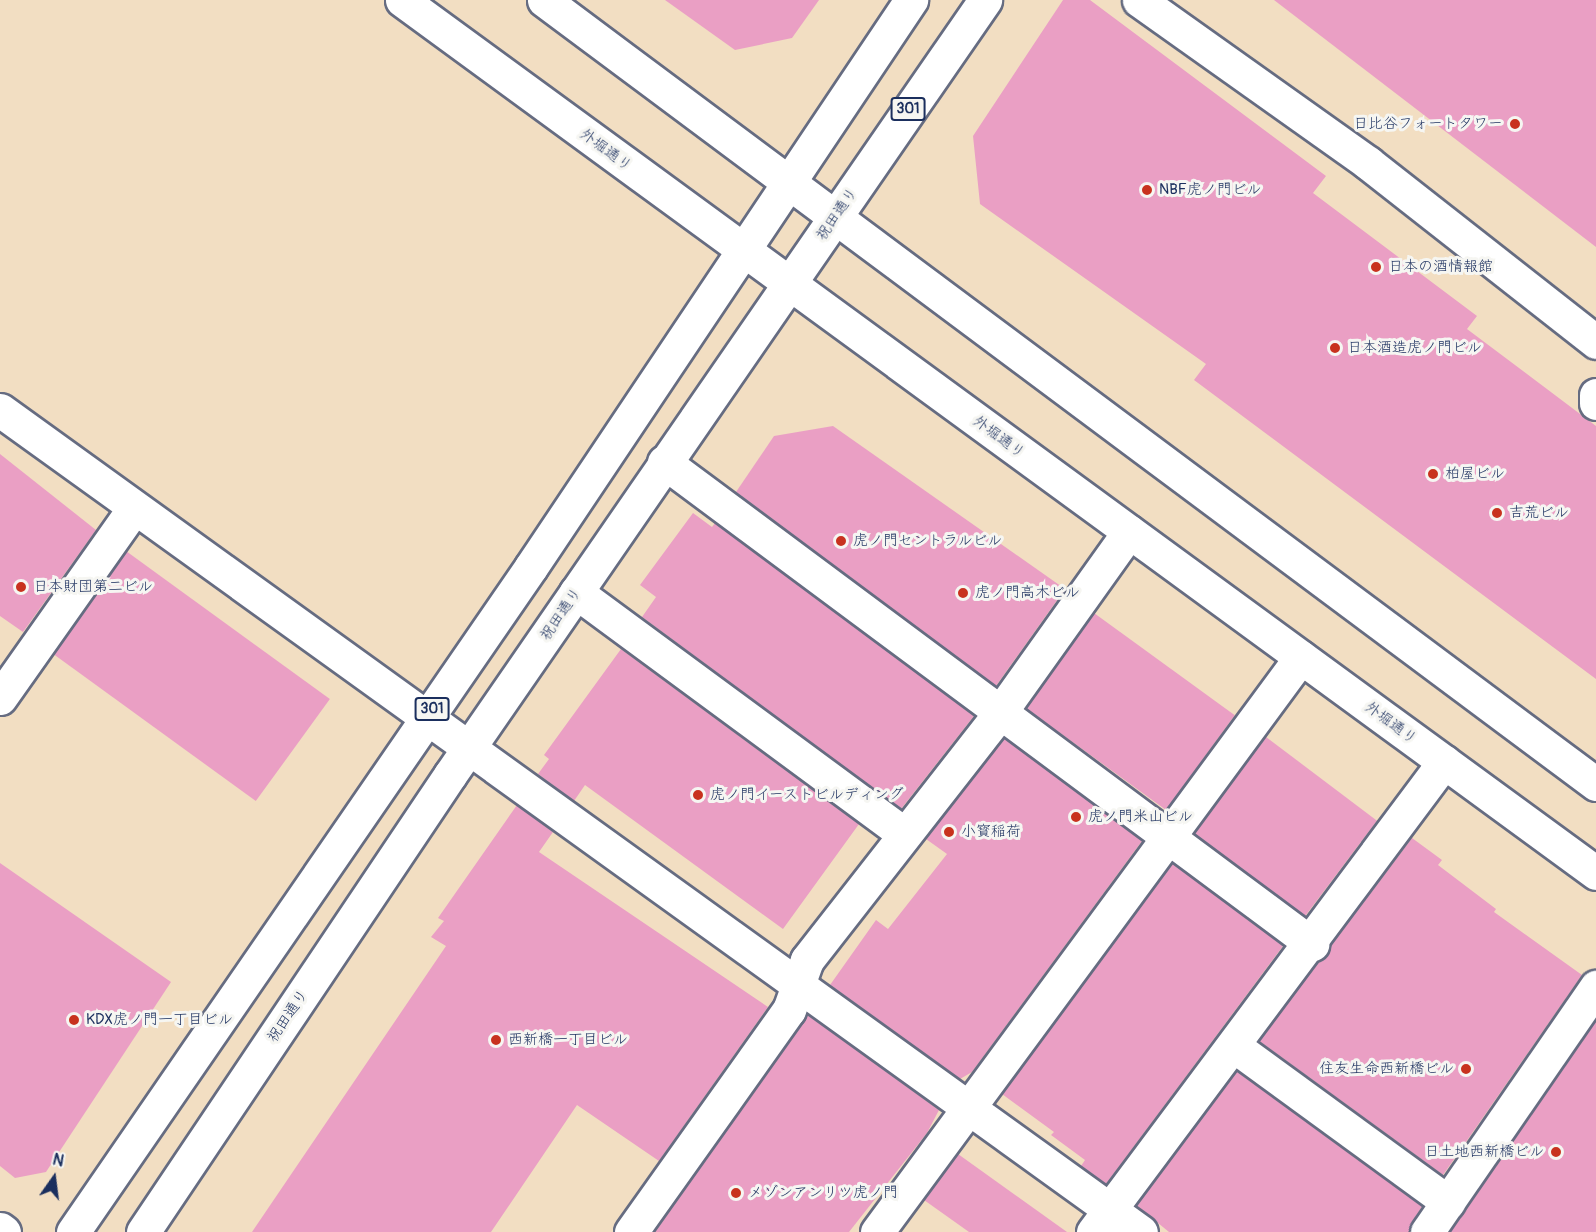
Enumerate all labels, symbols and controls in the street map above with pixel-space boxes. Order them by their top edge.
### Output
road number: 301 [890,98,926,120]
place label: 日比谷フォートタワー [1353,115,1503,133]
marker: 日比谷フォートタワー [1508,117,1522,131]
street label: 外堀通り [576,125,636,175]
place label: NBF虎ノ門ビル [1159,181,1262,199]
marker: NBF虎ノ門ビル [1140,183,1154,197]
street label: 祝田通り [813,184,861,244]
place label: 日本の酒情報館 [1388,258,1493,276]
marker: 日本の酒情報館 [1369,260,1383,274]
place label: 日本酒造虎ノ門ビル [1347,339,1482,357]
marker: 日本酒造虎ノ門ビル [1328,341,1342,355]
street label: 外堀通り [969,412,1029,462]
place label: 柏屋ビル [1445,465,1505,483]
marker: 柏屋ビル [1426,467,1440,481]
place label: 吉荒ビル [1509,504,1569,522]
marker: 吉荒ビル [1490,506,1504,520]
place label: 虎ノ門セントラルビル [853,532,1003,550]
marker: 虎ノ門セントラルビル [834,534,848,548]
place label: 日本財団第二ビル [33,578,153,596]
marker: 日本財団第二ビル [14,580,28,594]
street label: 祝田通り [537,584,585,644]
place label: 虎ノ門高木ビル [975,584,1080,602]
marker: 虎ノ門高木ビル [956,586,970,600]
road number: 301 [414,698,450,720]
street label: 外堀通り [1361,698,1421,748]
place label: 虎ノ門イーストビルディング [710,786,904,804]
marker: 虎ノ門イーストビルディング [691,788,705,802]
place label: 虎ノ門米山ビル [1088,808,1193,826]
marker: 虎ノ門米山ビル [1069,810,1083,824]
place label: 小寳稲荷 [961,823,1021,841]
marker: 小寳稲荷 [942,825,956,839]
street label: 祝田通り [264,986,312,1046]
place label: KDX虎ノ門一丁目ビル [86,1011,233,1029]
marker: KDX虎ノ門一丁目ビル [67,1013,81,1027]
place label: 西新橋一丁目ビル [508,1031,628,1049]
marker: 西新橋一丁目ビル [489,1033,503,1047]
place label: 住友生命西新橋ビル [1319,1060,1454,1078]
marker: 住友生命西新橋ビル [1459,1062,1473,1076]
place label: 日土地西新橋ビル [1424,1143,1544,1161]
marker: 日土地西新橋ビル [1549,1145,1563,1159]
north arrow [24,1148,84,1208]
text: N [51,1150,66,1172]
place label: メゾンアンリツ虎ノ門 [748,1184,898,1202]
marker: メゾンアンリツ虎ノ門 [729,1186,743,1200]

